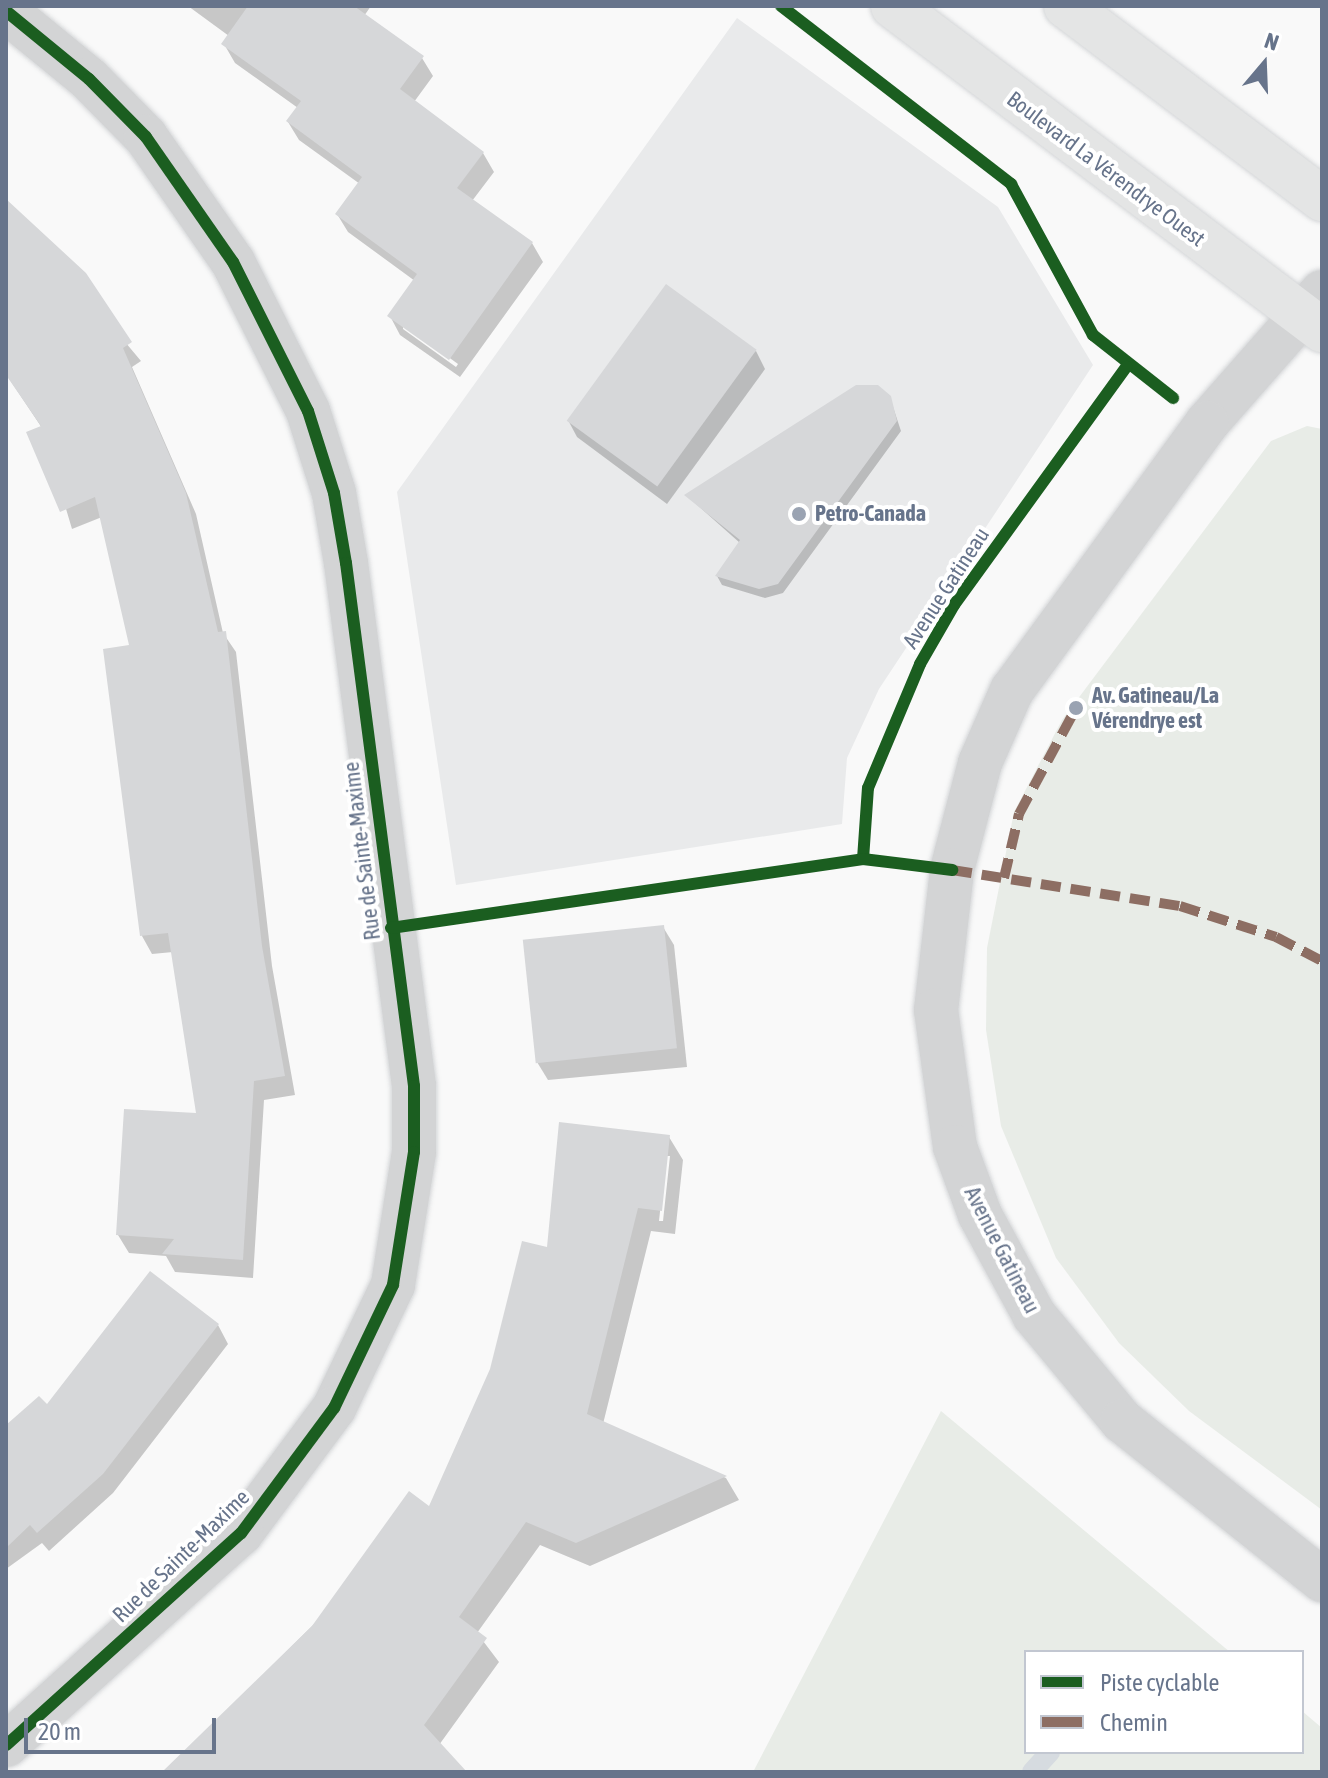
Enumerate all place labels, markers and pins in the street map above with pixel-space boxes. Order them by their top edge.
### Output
place label: Petro-Canada [815,501,926,527]
marker: Petro-Canada [790,505,808,523]
place label: Av. Gatineau/La Vérendrye est [1092,682,1219,734]
marker: Av. Gatineau/La Vérendrye est [1067,699,1085,717]

